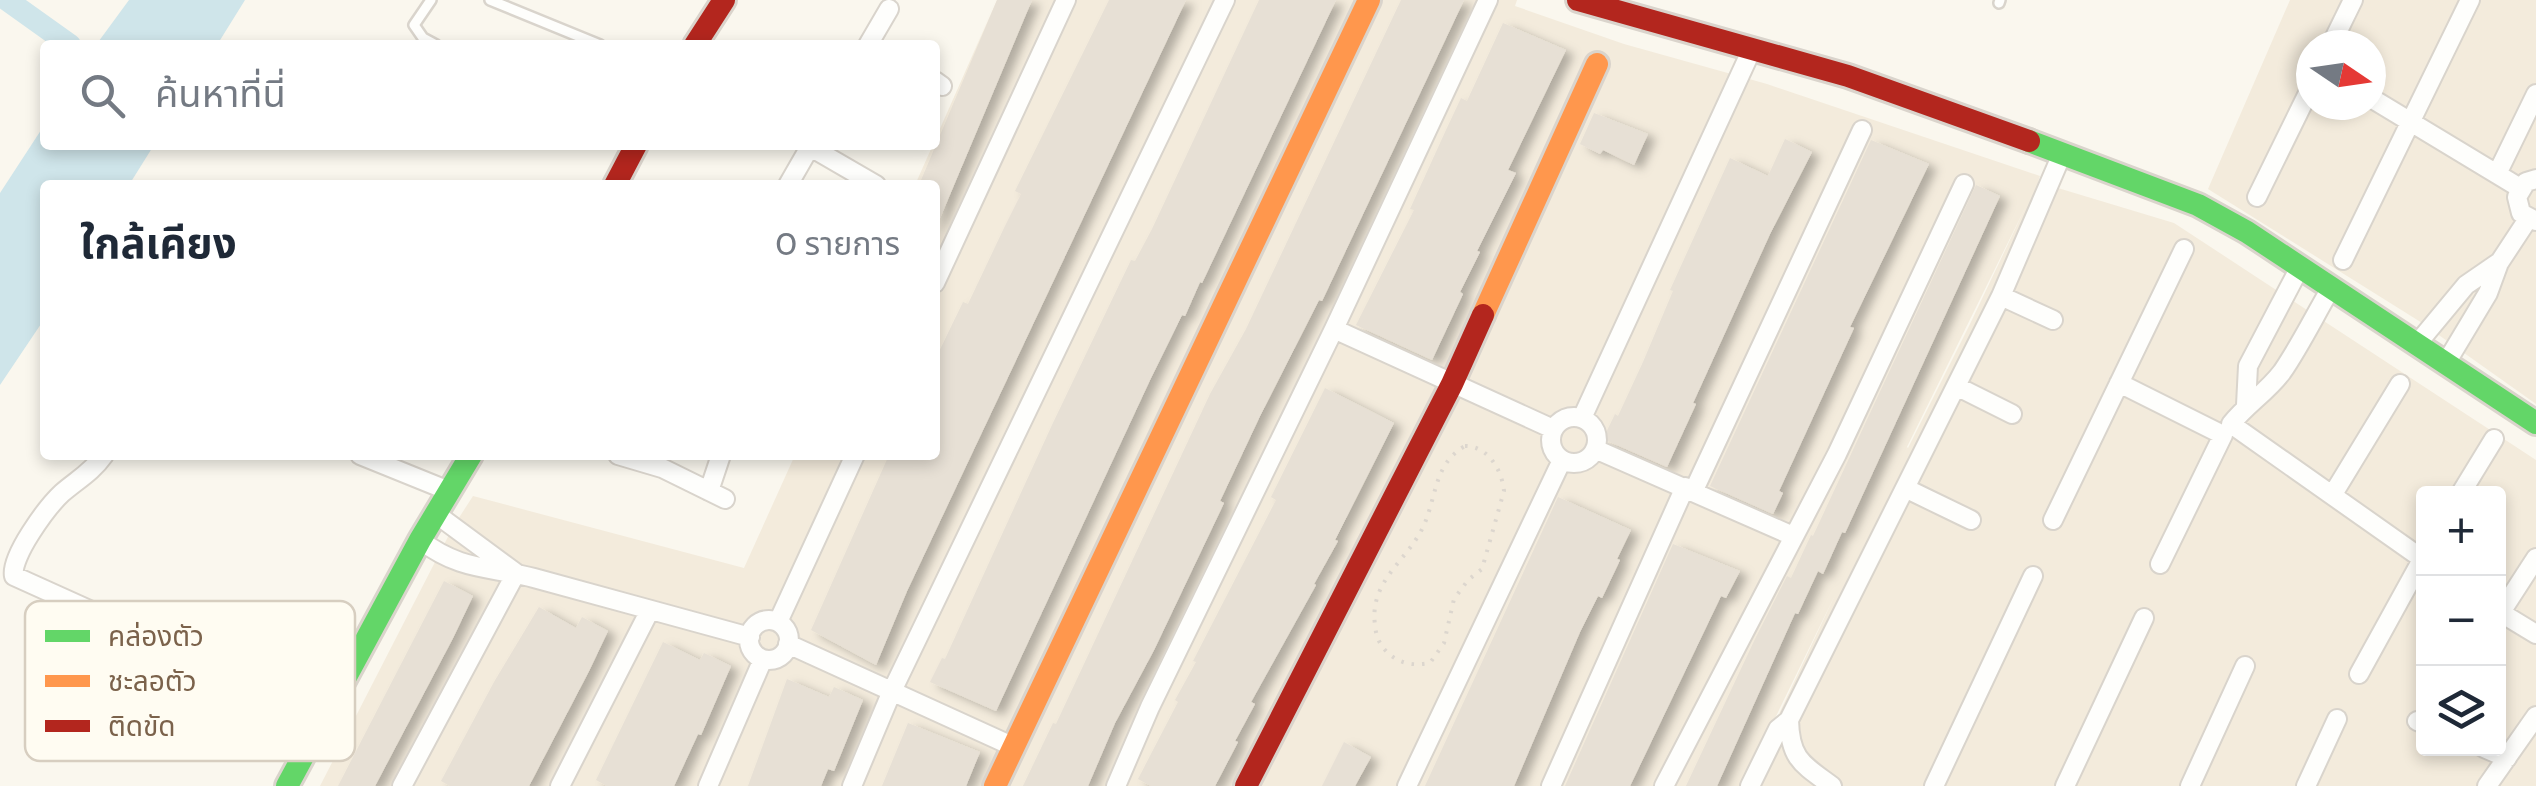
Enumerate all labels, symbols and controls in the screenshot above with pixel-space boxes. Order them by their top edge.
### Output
north arrow [2296,30,2386,120]
search box [40,40,940,150]
icon: search [75,68,130,123]
text: ค้นหาที่นี่ [155,70,286,117]
text: ใกล้เคียง [80,217,237,269]
text: 0 รายการ [775,224,900,263]
map controls [2416,486,2506,756]
button: + [2416,486,2506,576]
button: − [2416,576,2506,666]
legend [25,601,355,761]
text: คล่องตัว [108,619,204,653]
text: ชะลอตัว [108,664,197,698]
button: layers [2416,666,2506,756]
text: ติดขัด [108,709,176,743]

